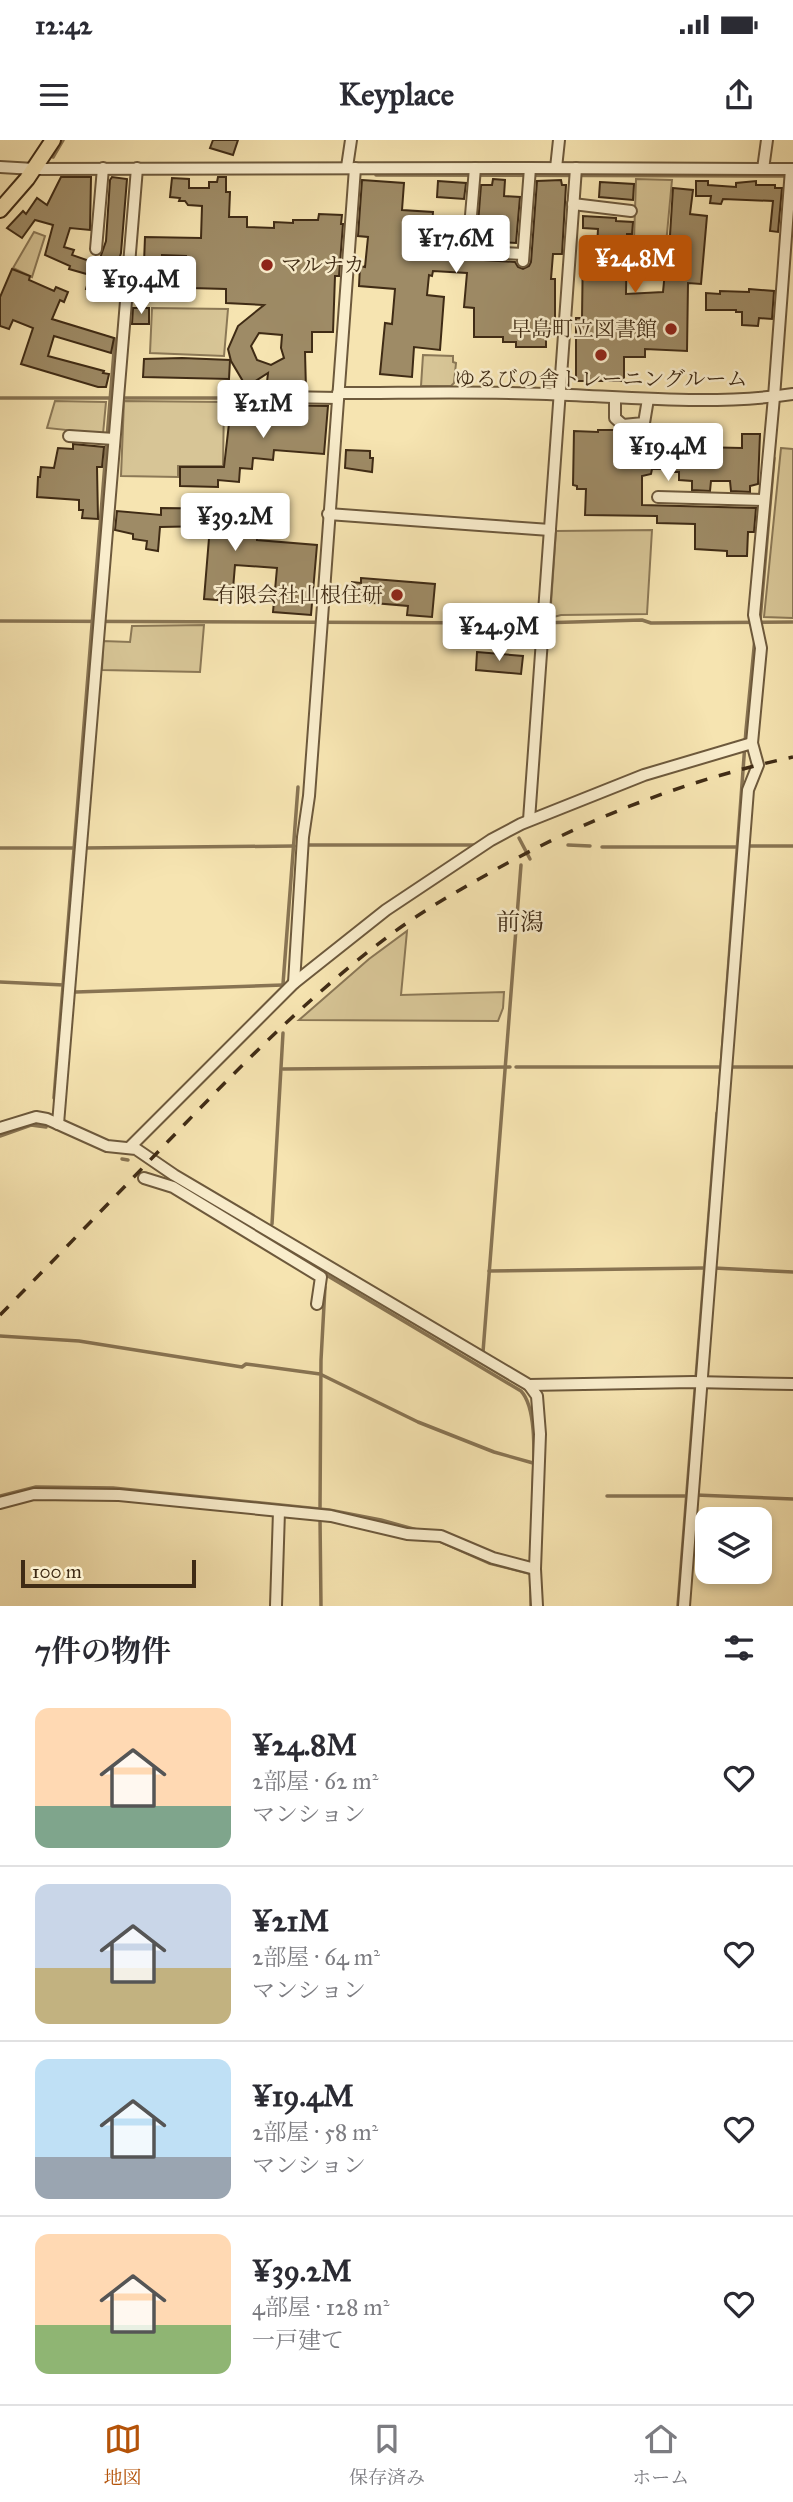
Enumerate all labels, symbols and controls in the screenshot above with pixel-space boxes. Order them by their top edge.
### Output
text: 12:42 [35,9,92,41]
text: Keyplace [339,75,454,114]
icon: menu [35,76,73,114]
icon: share [720,76,758,114]
pin: ¥17.6M [399,216,513,275]
text: ¥17.6M [418,224,494,252]
pin: ¥24.8M [578,236,692,295]
text: ¥24.8M [595,244,675,272]
place label: マルナカ [281,252,365,278]
pin: ¥19.4M [84,256,198,316]
marker: マルナカ [259,257,275,273]
text: ¥19.4M [102,265,180,293]
place label: 早島町立図書館 [510,316,657,342]
marker: 早島町立図書館 [663,321,679,337]
marker: ゆるびの舎トレーニングルーム [593,347,609,363]
place label: ゆるびの舎トレーニングルーム [455,366,747,392]
pin: ¥21M [222,380,304,440]
text: ¥21M [233,389,293,417]
pin: ¥19.4M [611,424,725,483]
text: ¥19.4M [629,432,707,460]
pin: ¥39.2M [178,494,292,553]
text: ¥39.2M [197,502,273,530]
place label: 有限会社山根住研 [215,582,383,608]
marker: 有限会社山根住研 [389,587,405,603]
pin: ¥24.9M [442,603,556,663]
text: ¥24.9M [459,612,539,640]
district label: 前潟 [496,907,544,937]
map controls [695,1507,772,1584]
button: layers [695,1507,772,1584]
scale bar [21,1557,196,1589]
text: 100 m [32,1560,82,1583]
icon: filters [720,1629,758,1667]
text: 7件の物件 [35,1633,171,1669]
text: ¥24.8M [252,1727,357,1763]
icon: home [91,1736,175,1820]
icon: heart [720,1759,758,1797]
text: 2部屋 · 62 m² [252,1767,378,1795]
text: マンション [252,1800,366,1828]
text: ¥21M [252,1903,329,1939]
icon: home [91,1912,175,1996]
icon: heart [720,1935,758,1973]
text: 2部屋 · 64 m² [252,1943,380,1971]
text: マンション [252,1976,366,2004]
text: ¥19.4M [252,2078,354,2114]
icon: home [91,2087,175,2171]
icon: heart [720,2110,758,2148]
text: 2部屋 · 58 m² [252,2118,378,2146]
text: マンション [252,2151,366,2179]
text: ¥39.2M [252,2253,352,2289]
icon: home [91,2262,175,2346]
icon: heart [720,2285,758,2323]
text: 4部屋 · 128 m² [252,2293,389,2321]
text: 一戸建て [252,2326,344,2354]
tab: 地図 [104,2420,142,2489]
tab: 保存済み [349,2420,425,2489]
tab: ホーム [632,2420,689,2489]

